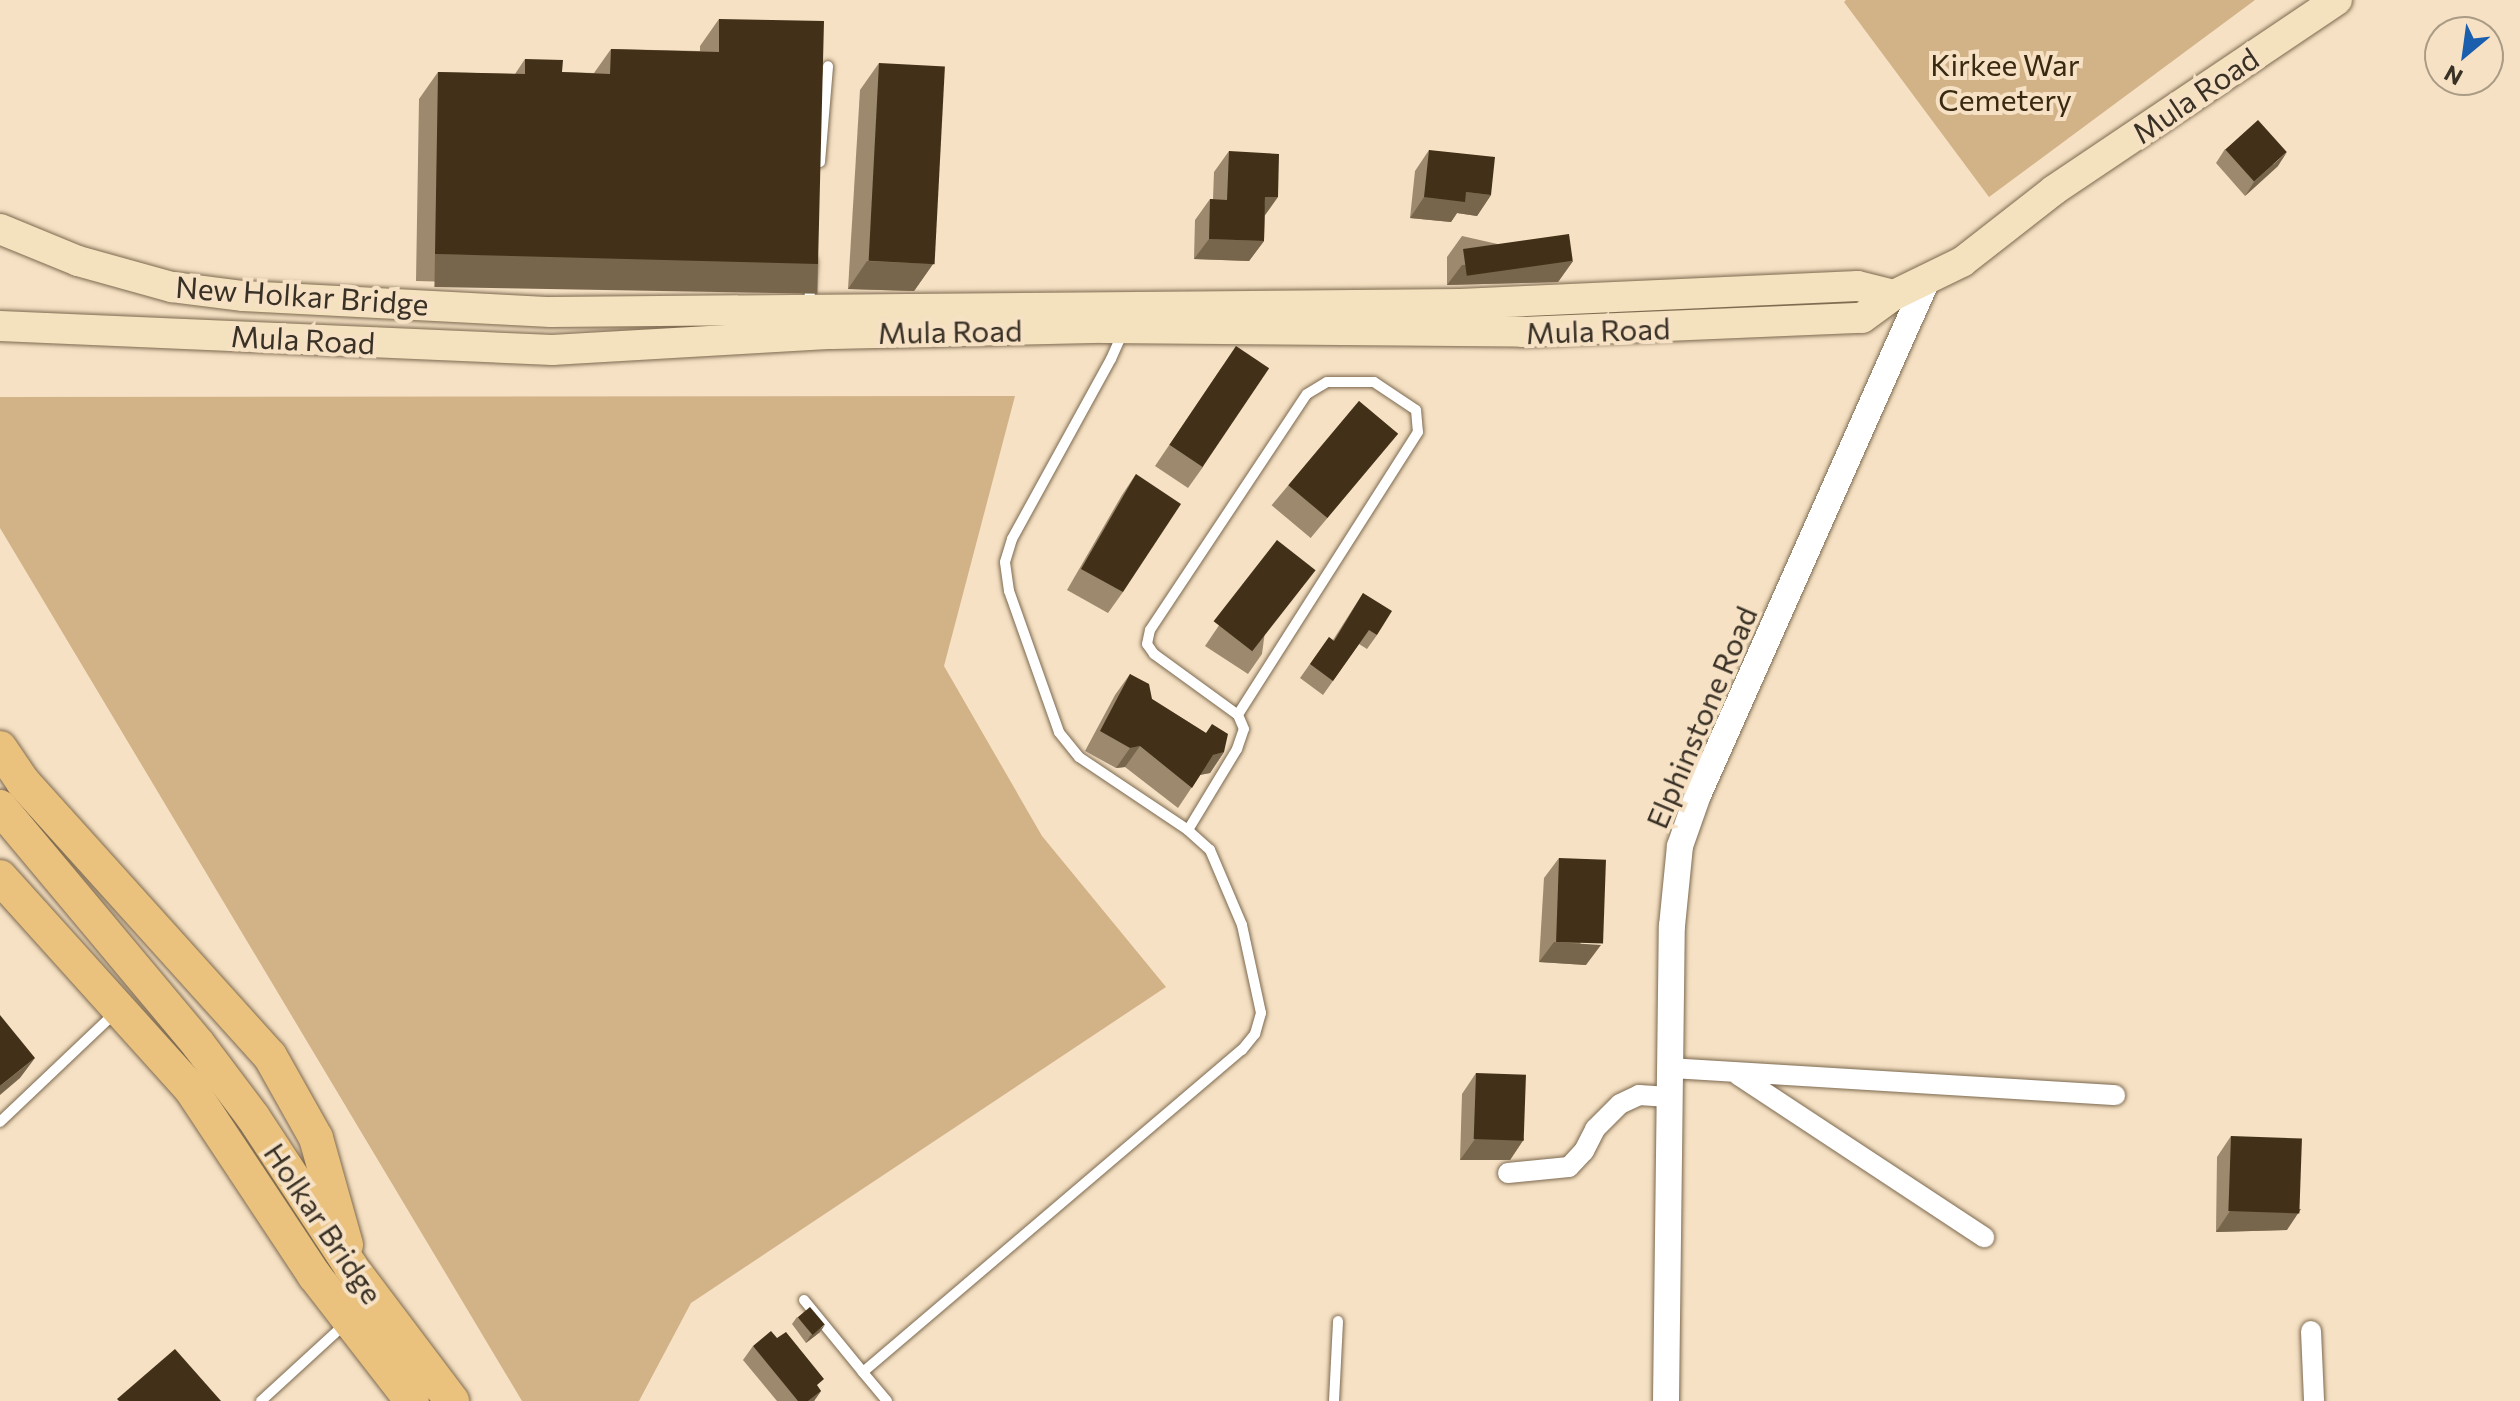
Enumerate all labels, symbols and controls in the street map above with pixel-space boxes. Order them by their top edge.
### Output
north arrow [2424,16,2504,96]
street label: Mula Road [2125,40,2265,150]
park label: Kirkee War Cemetery [1930,46,2080,116]
text: N [2439,60,2467,91]
street label: New Holkar Bridge [174,268,430,322]
street label: Mula Road [1525,309,1671,351]
street label: Mula Road [877,312,1023,350]
street label: Mula Road [230,317,376,361]
street label: Elphinstone Road [1638,601,1764,833]
street label: Holkar Bridge [257,1136,391,1310]

